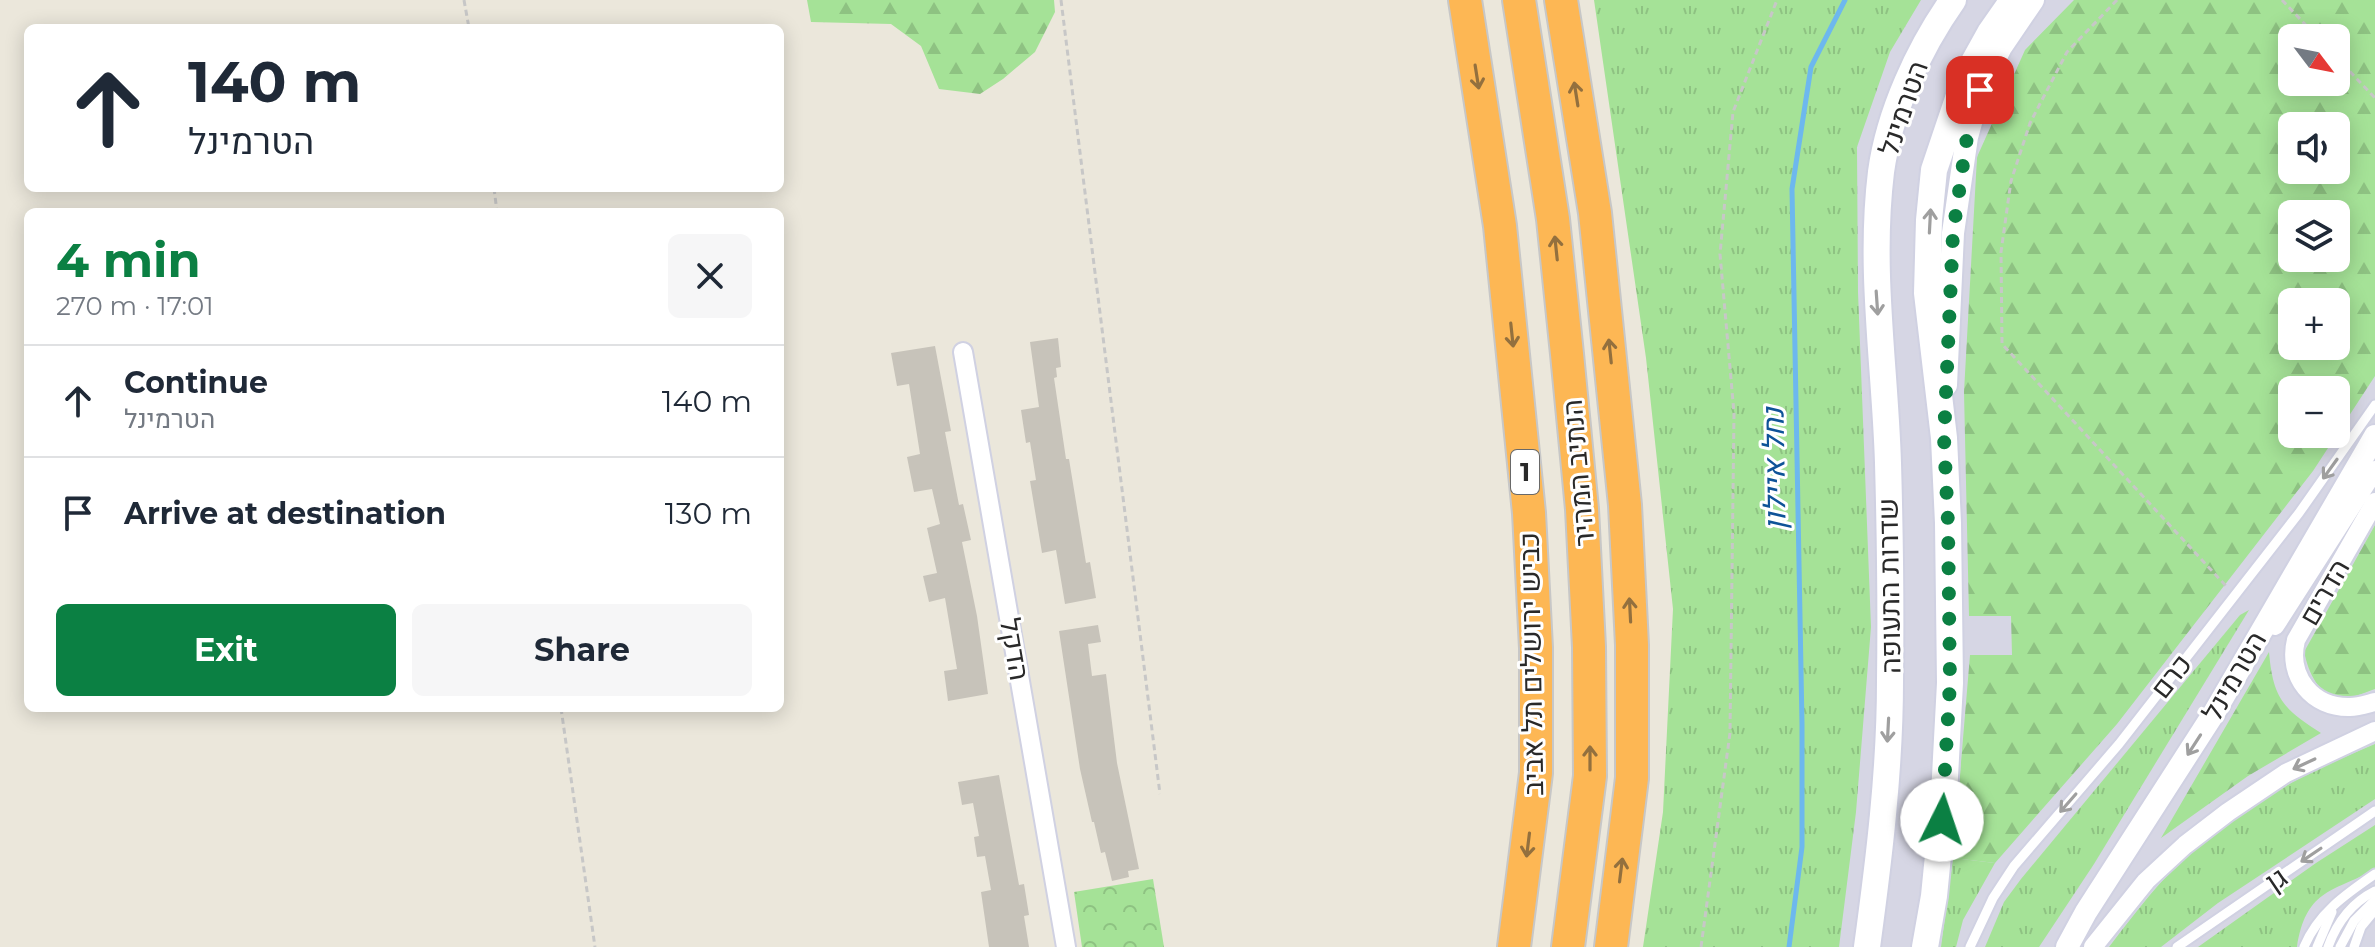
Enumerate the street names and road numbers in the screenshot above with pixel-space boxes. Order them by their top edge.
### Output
street label: הטרמינל [1871,56,1935,160]
street label: הנתיב המהיר [1555,398,1601,548]
road number: 1 [1511,450,1539,494]
street label: שדרות התעופה [1870,498,1908,674]
street label: כביש ירושלים תל אביב [1512,532,1550,796]
street label: הדרים [2292,553,2356,631]
street label: הדקל [993,615,1037,683]
street label: הטרמינל [2195,625,2273,727]
street label: כרם [2143,647,2199,705]
street label: גן [2259,860,2293,898]

